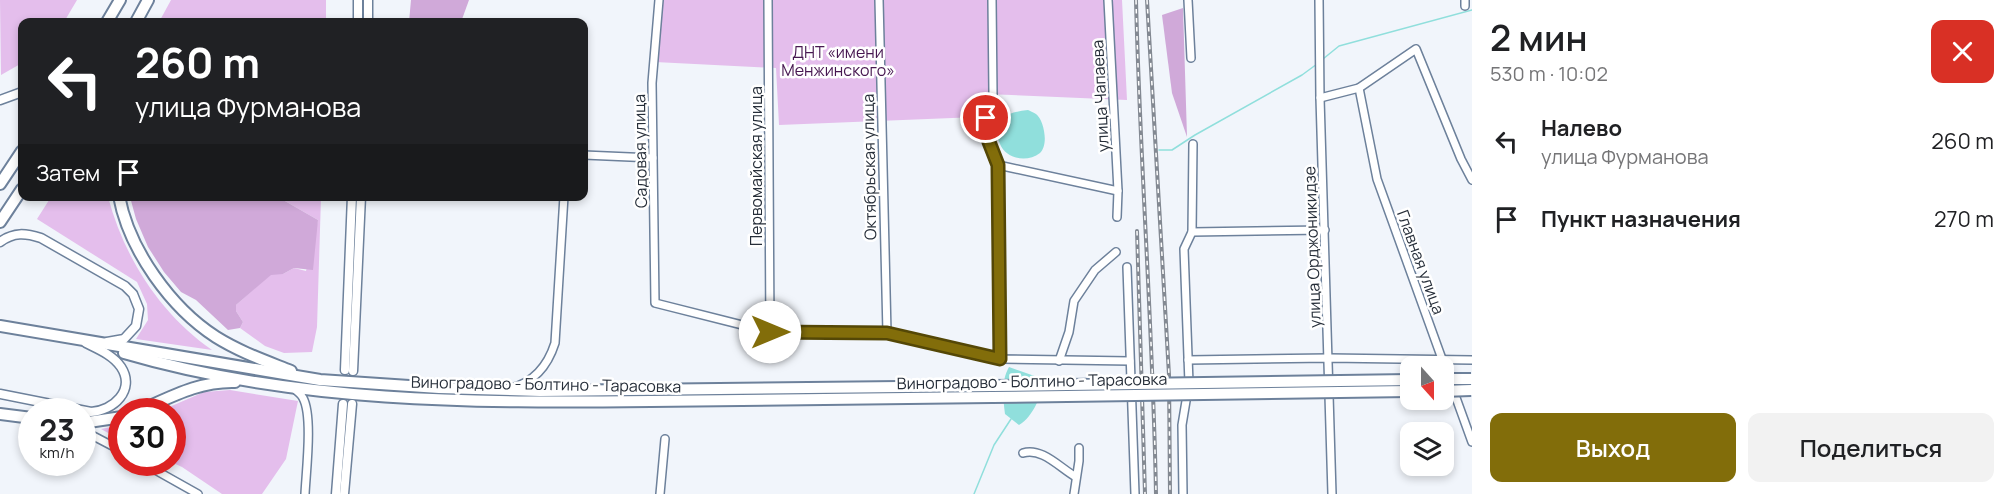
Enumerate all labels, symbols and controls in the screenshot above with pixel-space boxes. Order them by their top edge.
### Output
text: 2 мин [1490,13,1587,62]
button: close [1931,20,1994,83]
text: 260 m [135,33,260,91]
street label: улица Чапаева [1086,39,1114,153]
park label: ДНТ «имени Менжинского» [781,41,895,81]
icon: left [36,42,114,120]
text: 530 m · 10:02 [1490,60,1608,87]
street label: Первомайская улица [745,86,767,246]
text: улица Фурманова [135,88,361,125]
pin [960,92,1011,143]
street label: Садовая улица [628,94,652,208]
street label: Октябрьская улица [857,94,881,240]
icon: arrive [969,101,1002,134]
text: Налево [1541,113,1622,143]
icon: left [1490,125,1523,158]
text: 260 m [1931,126,1994,156]
text: улица Фурманова [1541,143,1709,170]
icon: arrive [112,156,145,189]
text: Затем [36,158,100,188]
street label: улица Орджоникидзе [1298,166,1326,328]
icon: arrive [1490,203,1523,236]
text: Пункт назначения [1541,204,1741,234]
text: 270 m [1934,204,1994,234]
street label: Главная улица [1392,207,1450,317]
position arrow [738,300,802,364]
north arrow [1400,356,1454,410]
map controls [1400,356,1454,476]
street label: Виноградово - Болтино - Тарасовка [897,368,1167,394]
street label: Виноградово - Болтино - Тарасовка [411,371,681,397]
speed limit sign: 30 [108,398,186,476]
text: 23 [39,409,75,450]
button: Выход [1490,413,1736,482]
button: Поделиться [1748,413,1994,482]
button: layers [1400,422,1454,476]
text: km/h [40,442,74,463]

